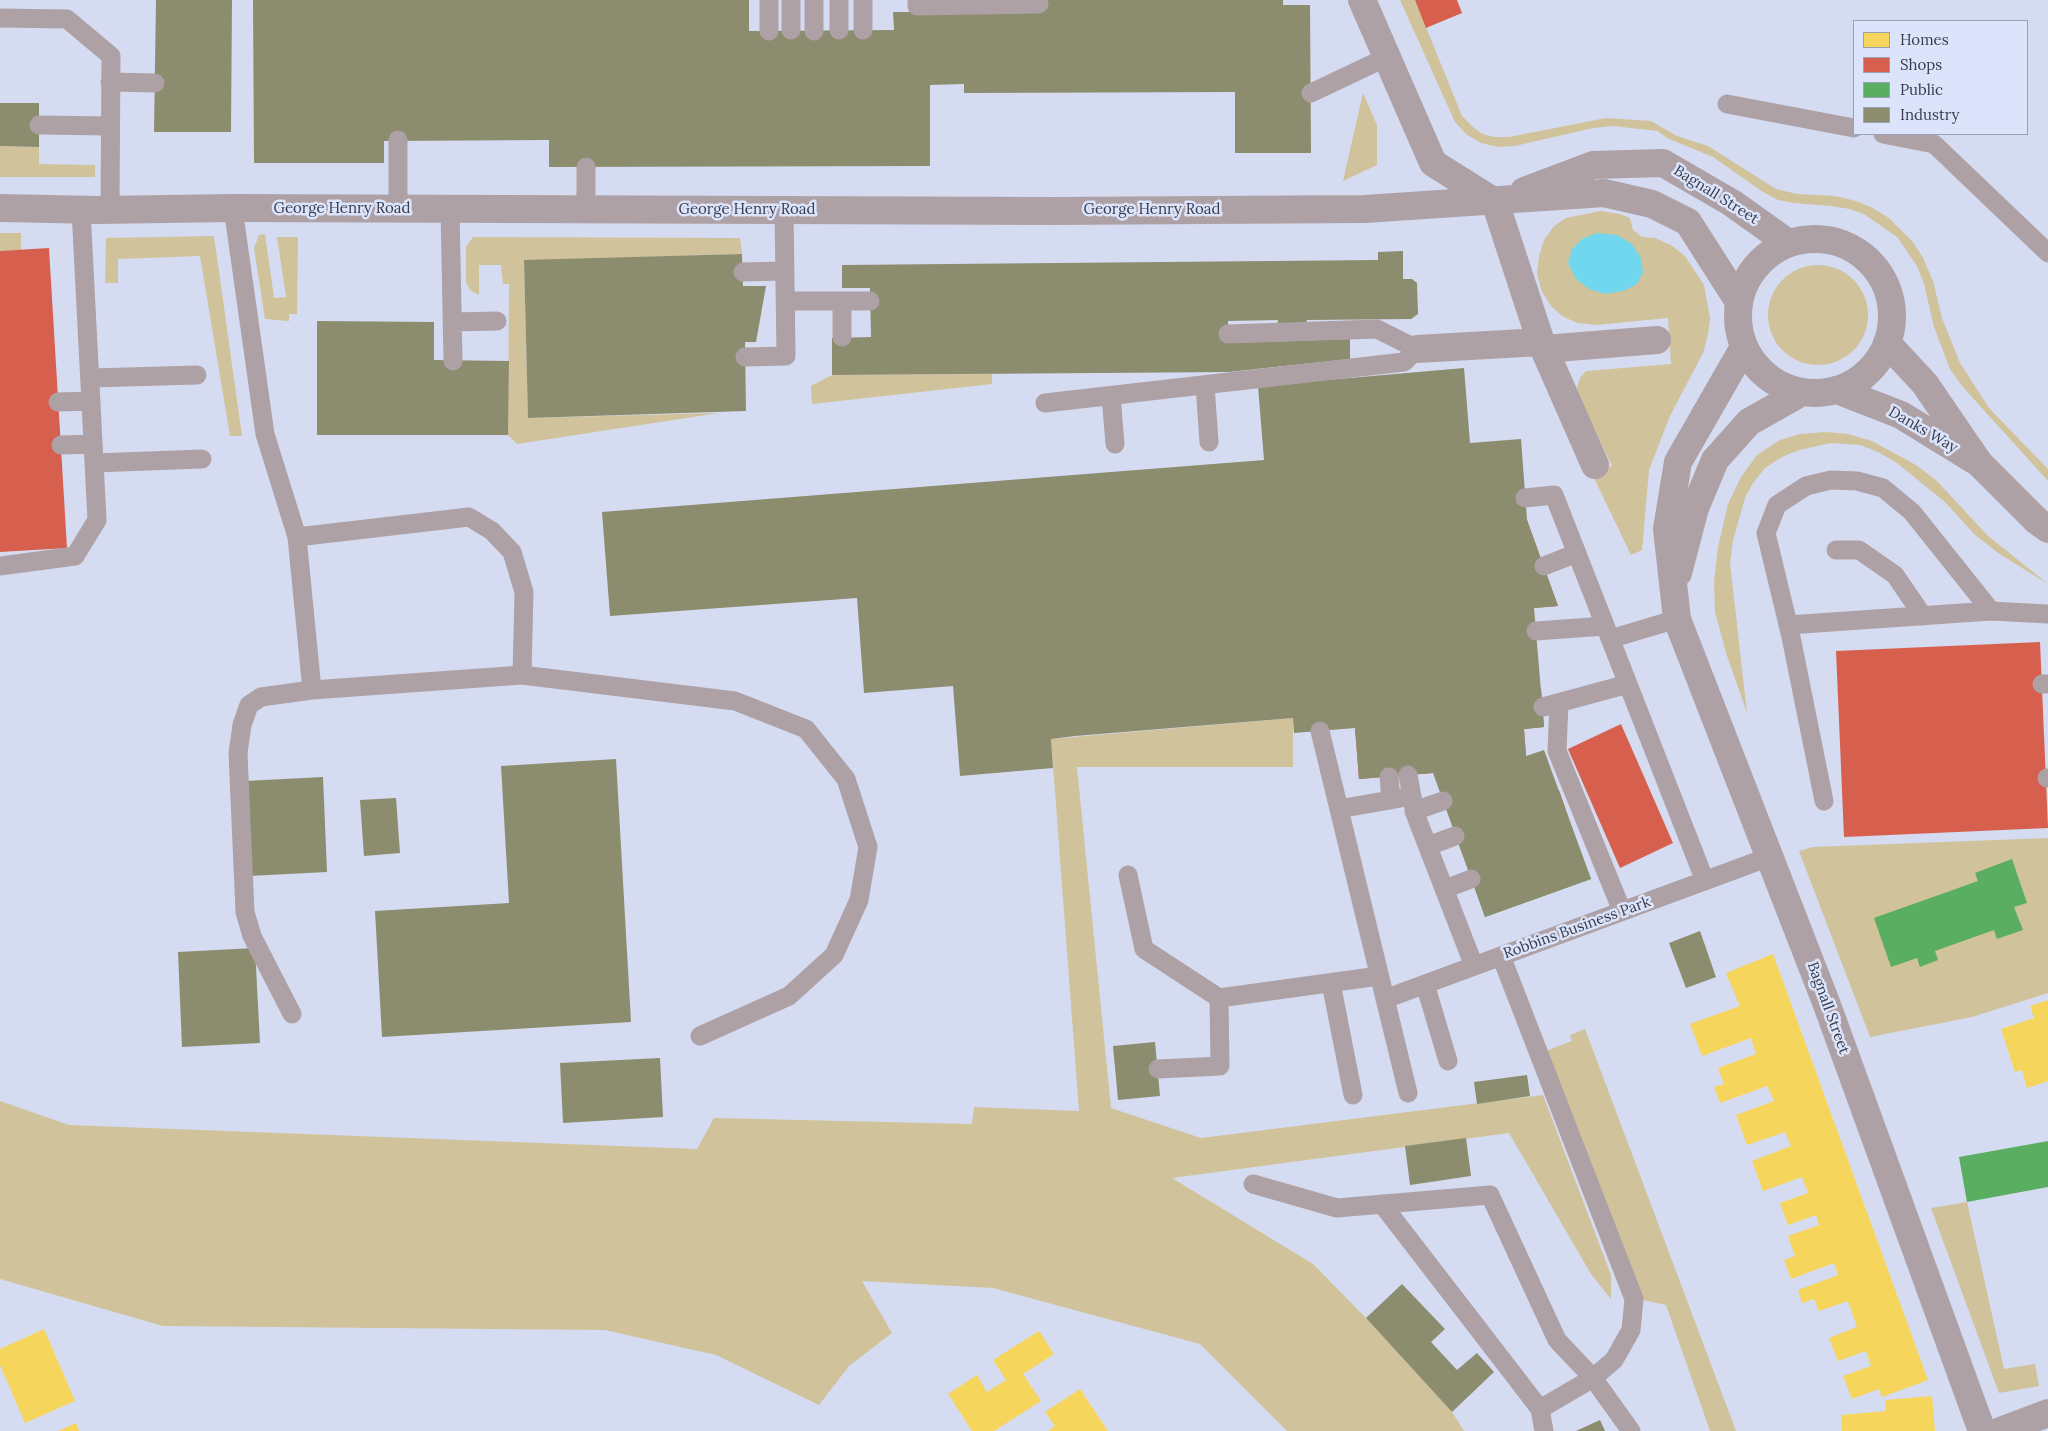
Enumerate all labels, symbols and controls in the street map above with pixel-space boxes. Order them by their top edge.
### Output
legend [1853,20,2028,135]
text: Homes [1900,30,1949,49]
text: Shops [1900,55,1942,74]
text: Public [1900,80,1943,99]
text: Industry [1900,105,1959,124]
street label: Bagnall Street [1670,162,1762,228]
street label: George Henry Road [274,200,410,218]
street label: George Henry Road [679,201,815,219]
street label: George Henry Road [1084,201,1220,219]
street label: Danks Way [1885,403,1961,457]
street label: Robbins Business Park [1501,893,1653,963]
street label: Bagnall Street [1803,959,1853,1057]

